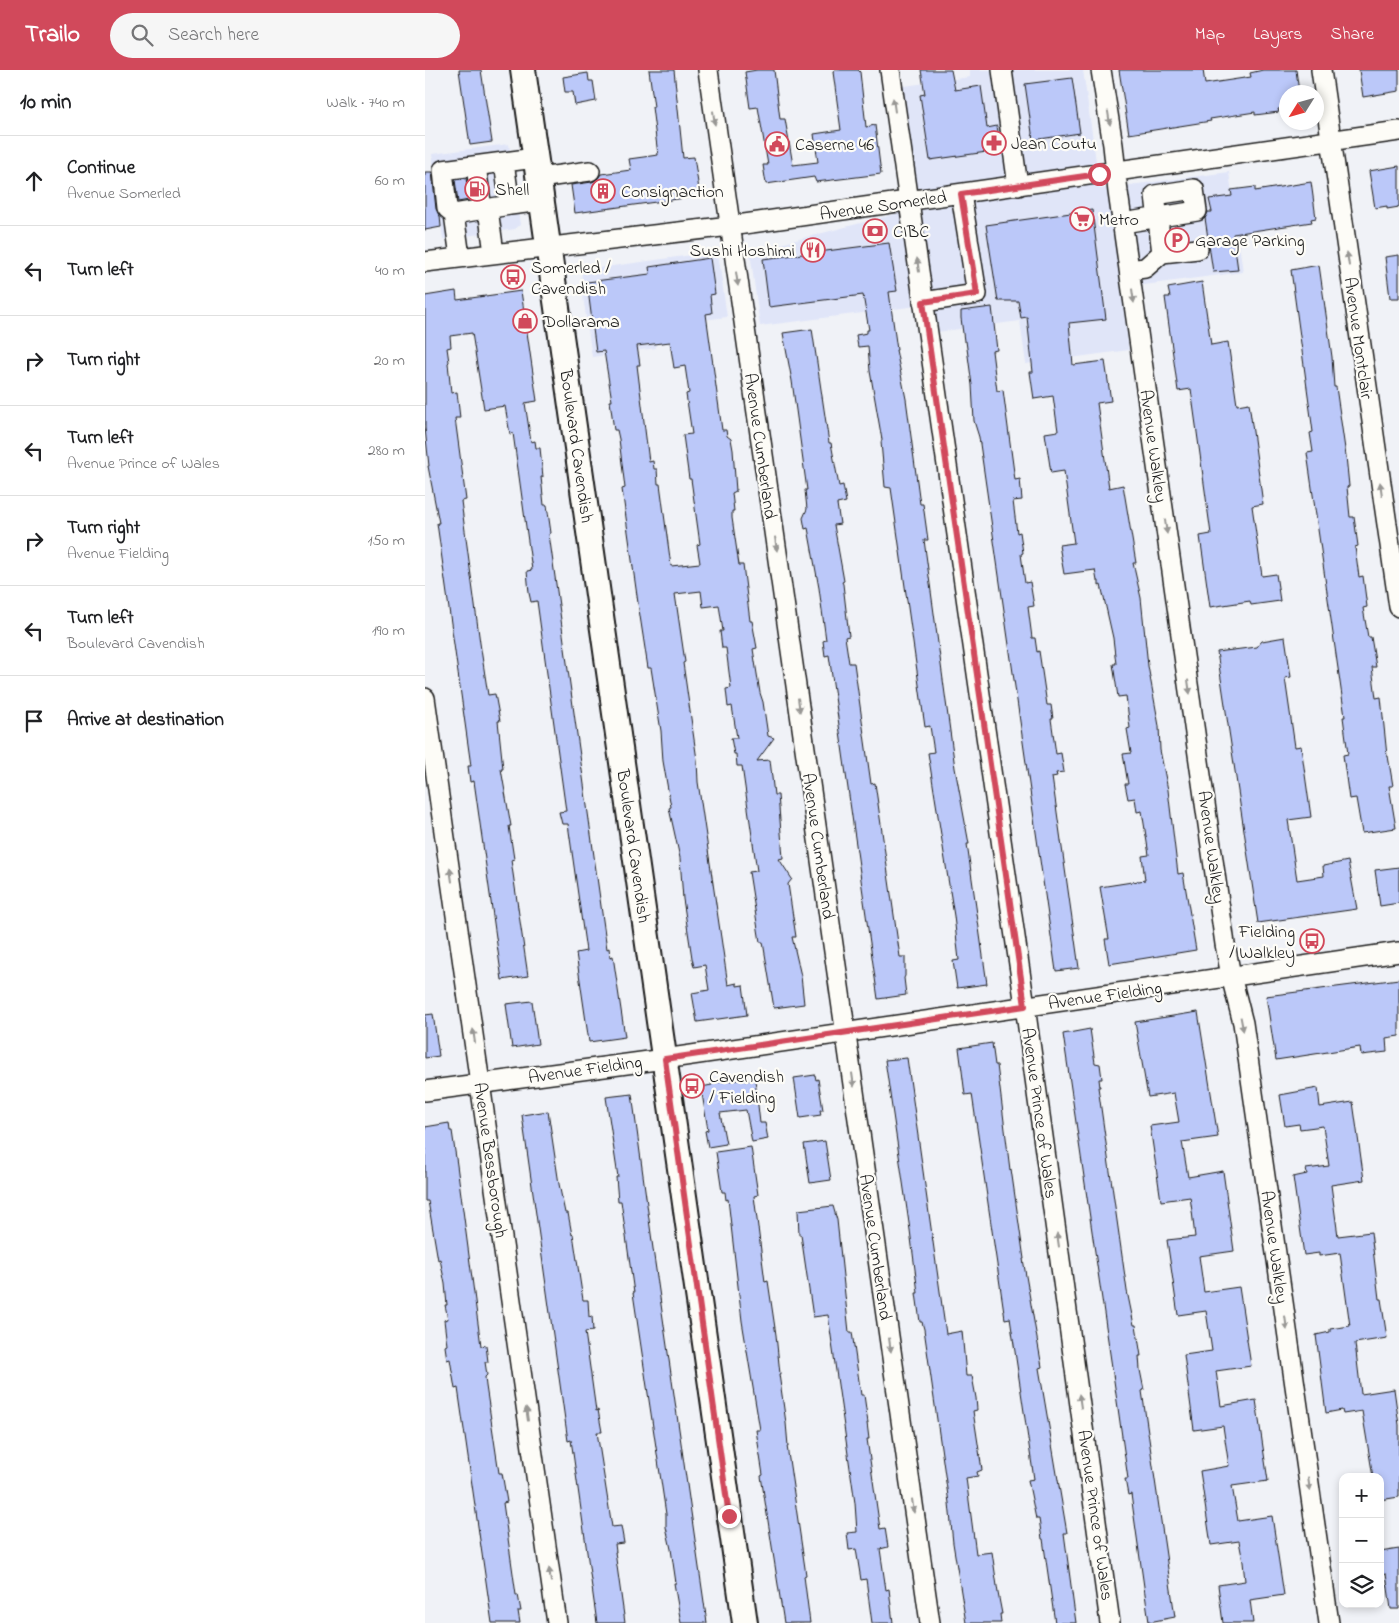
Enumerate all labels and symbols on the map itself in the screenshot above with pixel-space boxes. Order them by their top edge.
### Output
north arrow [1279,85,1324,130]
one-way arrow [890,96,898,112]
one-way arrow [1105,110,1113,126]
one-way arrow [711,111,719,127]
pharmacy icon: Jean Coutu [981,130,1007,156]
public building icon: Caserne 46 [764,131,790,157]
place label: Jean Coutu [1011,132,1097,158]
place label: Caserne 46 [795,133,874,159]
route start [1088,163,1111,186]
fuel station icon: Shell [464,176,490,202]
place label: Shell [495,178,529,204]
building icon: Consignaction [590,178,616,204]
place label: Consignaction [621,180,724,207]
street label: Avenue Somerled [818,185,948,229]
supermarket icon: Metro [1069,206,1095,232]
place label: Metro [1099,208,1139,234]
bank icon: CIBC [862,218,888,244]
place label: CIBC [893,220,929,246]
parking icon: Garage Parking [1164,227,1190,253]
place label: Garage Parking [1195,229,1305,256]
restaurant icon: Sushi Hoshimi [800,237,826,263]
place label: Sushi Hoshimi [690,239,795,265]
one-way arrow [1344,251,1352,267]
place label: Somerled / Cavendish [531,256,611,303]
one-way arrow [914,257,922,273]
bus stop icon: Somerled / Cavendish [500,264,526,290]
one-way arrow [733,271,741,287]
street label: Avenue Montclair [1336,276,1379,401]
one-way arrow [1129,289,1137,305]
shop icon: Dollarama [512,308,538,334]
place label: Dollarama [542,310,620,336]
street label: Boulevard Cavendish [551,367,599,525]
street label: Avenue Cumberland [736,372,782,521]
street label: Avenue Walkley [1131,388,1173,505]
one-way arrow [1377,481,1385,497]
one-way arrow [1162,519,1170,535]
one-way arrow [772,536,780,552]
one-way arrow [1185,680,1193,696]
one-way arrow [795,697,803,713]
street label: Boulevard Cavendish [608,767,656,925]
street label: Avenue Cumberland [794,772,840,921]
street label: Avenue Walkley [1189,789,1231,906]
one-way arrow [446,866,454,882]
place label: Fielding / Walkley [1229,920,1295,967]
bus stop icon: Fielding / Walkley [1299,928,1325,954]
street label: Avenue Fielding [1047,976,1164,1019]
one-way arrow [1239,1016,1247,1032]
street label: Avenue Prince of Wales [1013,1026,1063,1200]
one-way arrow [470,1027,478,1043]
street label: Avenue Fielding [527,1050,644,1093]
place label: Cavendish / Fielding [709,1065,784,1113]
one-way arrow [849,1072,857,1088]
bus stop icon: Cavendish / Fielding [679,1073,705,1099]
street label: Avenue Bessborough [464,1081,513,1240]
street label: Avenue Cumberland [851,1173,897,1322]
street label: Avenue Walkley [1252,1189,1294,1306]
one-way arrow [1054,1232,1062,1248]
one-way arrow [1282,1315,1290,1331]
one-way arrow [886,1337,894,1353]
one-way arrow [1076,1393,1084,1409]
one-way arrow [523,1406,531,1422]
street label: Avenue Prince of Wales [1069,1428,1119,1602]
one-way arrow [1305,1476,1313,1492]
one-way arrow [909,1498,917,1514]
route end [718,1505,741,1528]
one-way arrow [546,1566,554,1582]

